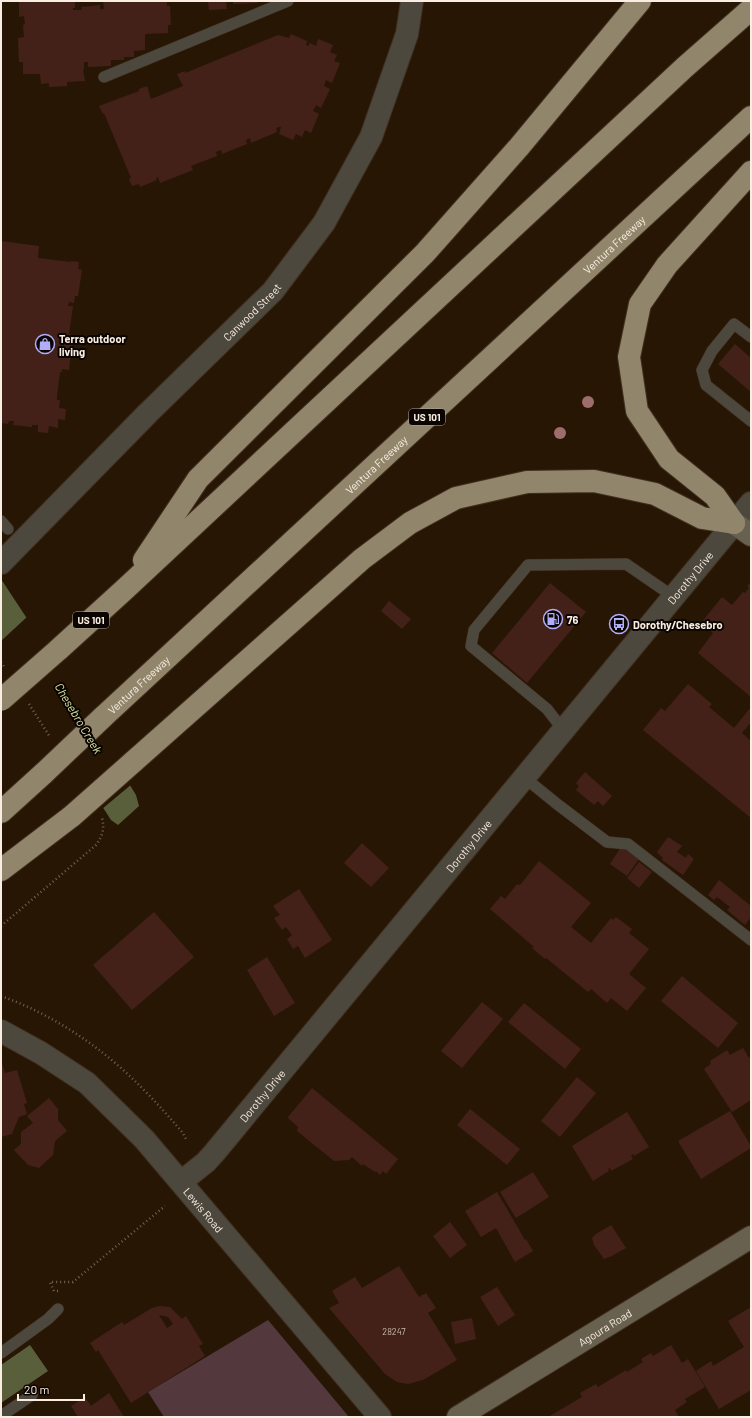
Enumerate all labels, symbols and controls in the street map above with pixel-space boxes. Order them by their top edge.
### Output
street label: Ventura Freeway [580,212,647,276]
street label: Canwood Street [220,280,283,343]
place label: Terra outdoor living [59,332,127,358]
shop icon: Terra outdoor living [34,333,56,355]
road number: US 101 [409,409,445,425]
street label: Ventura Freeway [342,432,410,496]
street label: Dorothy Drive [664,548,715,606]
fuel station icon: 76 [542,608,564,630]
road number: US 101 [73,612,109,628]
place label: 76 [567,613,578,626]
bus stop icon: Dorothy/Chesebro [608,613,630,635]
place label: Dorothy/Chesebro [633,618,723,631]
street label: Ventura Freeway [105,653,172,716]
water label: Chesebro Creek [52,680,106,756]
street label: Dorothy Drive [443,816,494,874]
street label: Dorothy Drive [236,1066,287,1124]
street label: Lewis Road [181,1185,226,1235]
street label: Agoura Road [575,1306,634,1348]
house number: 28247 [382,1326,406,1337]
scale bar [18,1376,84,1402]
text: 20 m [24,1382,50,1396]

